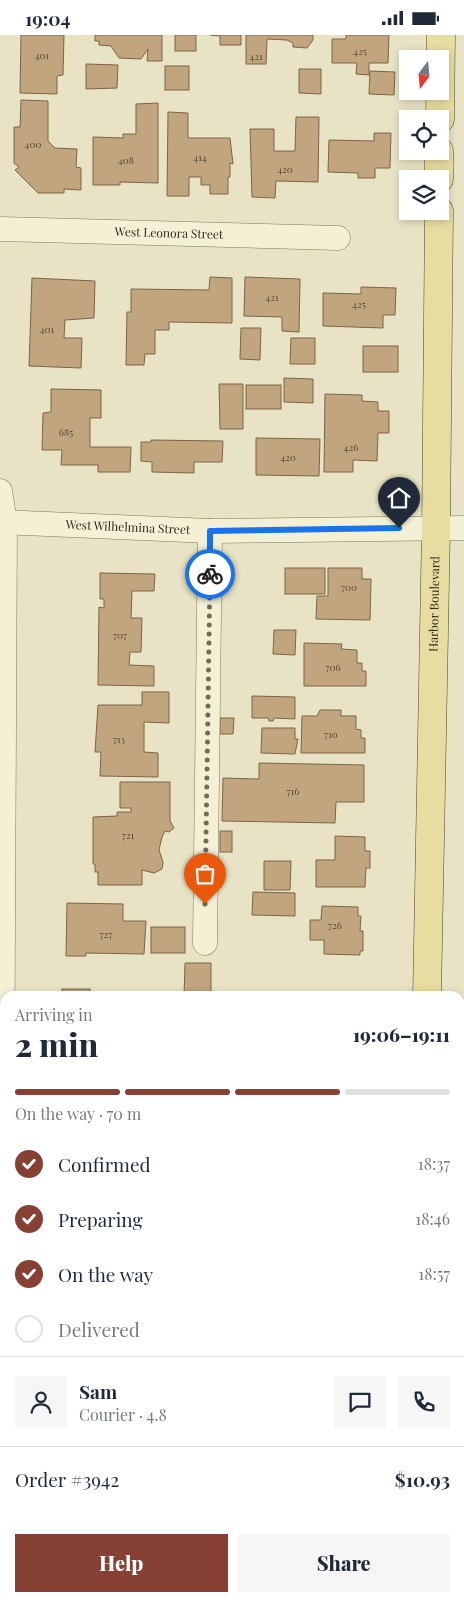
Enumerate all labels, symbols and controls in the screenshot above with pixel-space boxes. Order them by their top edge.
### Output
text: 19:04 [25,5,70,31]
house number: 425 [353,44,367,58]
house number: 401 [35,48,50,62]
house number: 421 [249,49,263,63]
north arrow [399,50,449,100]
map controls [399,50,449,220]
button: locate [399,110,449,160]
house number: 400 [25,137,41,151]
house number: 414 [193,150,207,164]
house number: 408 [118,153,134,167]
house number: 420 [277,162,293,176]
button: layers [399,170,449,220]
street label: West Leonora Street [114,223,224,242]
house number: 421 [265,290,279,304]
house number: 425 [352,297,366,311]
house number: 401 [40,322,55,336]
house number: 685 [59,425,73,439]
house number: 426 [344,440,358,454]
house number: 420 [280,450,296,464]
pin [378,477,420,528]
icon: home [385,484,413,512]
street label: West Wilhelmina Street [64,516,191,537]
courier [185,549,235,599]
street label: Harbor Boulevard [425,556,442,652]
icon: bike [196,560,224,588]
house number: 700 [341,580,357,594]
house number: 707 [113,628,127,642]
house number: 706 [325,660,341,674]
house number: 710 [324,727,338,741]
house number: 713 [113,732,126,746]
house number: 716 [287,784,299,798]
house number: 721 [122,828,135,842]
pin [184,853,226,904]
icon: bag [191,860,219,888]
house number: 726 [328,918,342,932]
house number: 727 [100,927,112,941]
text: Arriving in [15,1004,93,1025]
text: 19:06–19:11 [353,1021,450,1047]
text: 2 min [15,1022,98,1065]
text: On the way · 70 m [15,1103,141,1124]
icon: check [15,1150,43,1178]
text: Confirmed [58,1151,151,1177]
text: 18:37 [418,1153,450,1174]
icon: check [15,1205,43,1233]
text: Preparing [58,1206,143,1232]
text: 18:46 [415,1208,450,1229]
icon: check [15,1260,43,1288]
text: On the way [58,1261,153,1287]
text: 18:57 [418,1263,450,1284]
text: Delivered [58,1316,140,1342]
button: person [15,1376,67,1428]
button: chat [334,1376,386,1428]
button: phone [398,1376,450,1428]
text: Sam [79,1378,117,1404]
text: Courier · 4.8 [79,1404,167,1425]
text: Order #3942 [15,1466,119,1492]
text: $10.93 [395,1466,450,1492]
button: Help [15,1534,228,1592]
button: Share [238,1534,450,1592]

